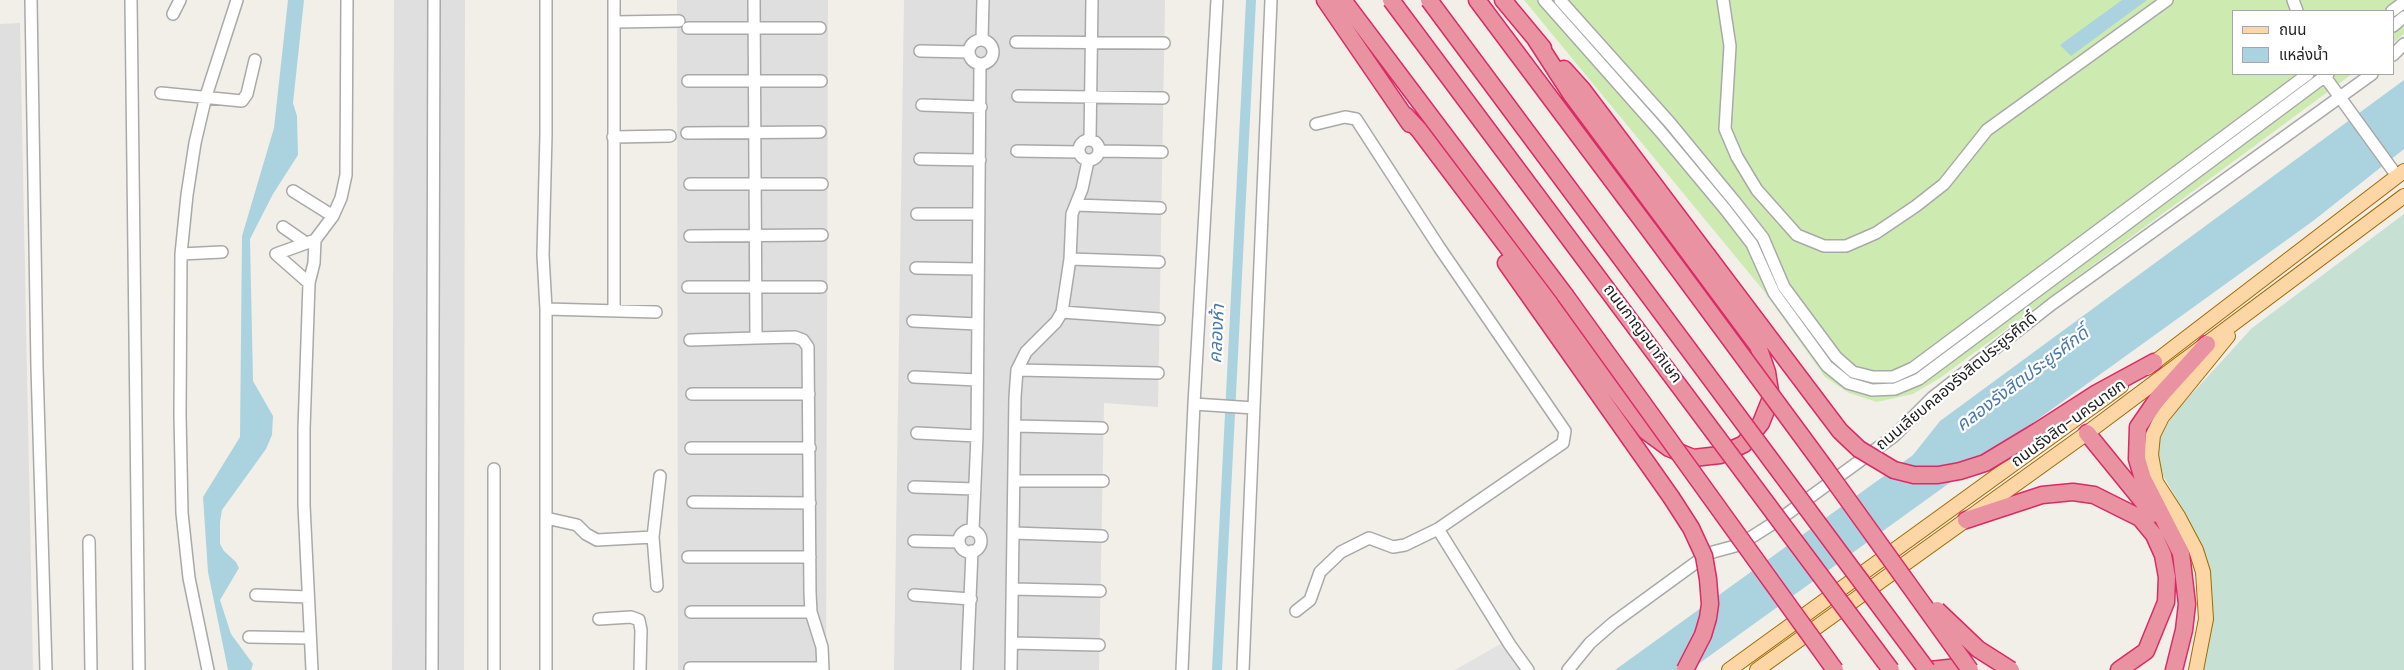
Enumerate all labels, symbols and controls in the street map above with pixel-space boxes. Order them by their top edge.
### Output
legend [2232,10,2394,75]
text: ถนน [2279,19,2306,40]
text: แหล่งน้ำ [2279,44,2328,65]
street label: ถนนกาญจนาภิเษก [1599,281,1685,387]
water label: คลองห้า [1206,304,1230,364]
street label: ถนนเลียบคลองรังสิตประยูรศักดิ์ [1873,309,2041,455]
water label: คลองรังสิตประยูรศักดิ์ [1953,323,2093,437]
street label: ถนนรังสิต-นครนายก [2008,376,2130,472]

